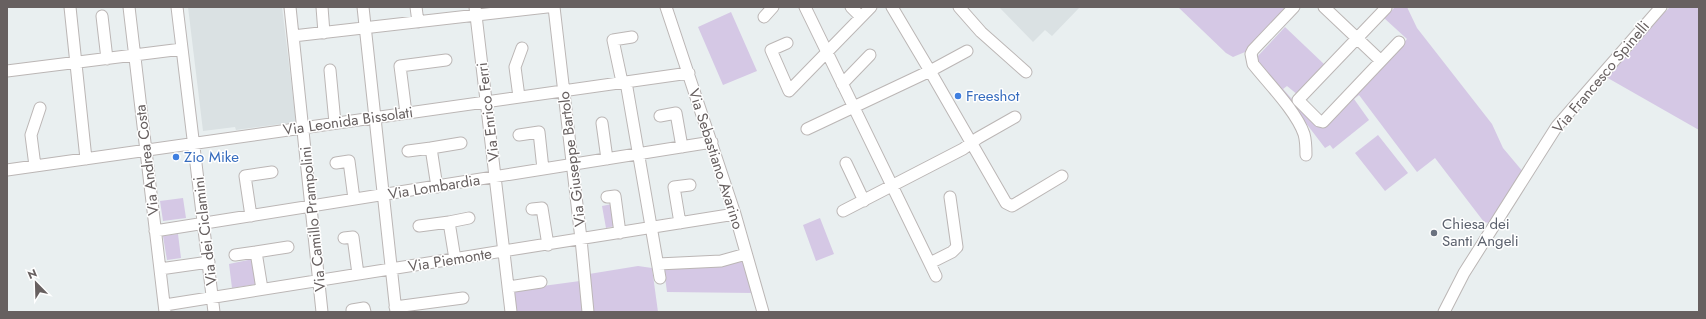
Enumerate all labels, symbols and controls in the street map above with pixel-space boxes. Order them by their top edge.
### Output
street label: Via Francesco Spinelli [1547,16,1655,138]
street label: Via Enrico Ferri [471,61,505,163]
place label: Freeshot [966,85,1020,107]
street label: Via Sebastiano Avarino [683,86,749,232]
street label: Via Giuseppe Bartolo [553,90,591,228]
marker: Freeshot [953,91,963,101]
street label: Via Leonida Bissolati [282,101,414,141]
street label: Via Andrea Costa [129,103,165,217]
street label: Via Camillo Prampolini [294,145,332,293]
place label: Zio Mike [184,146,239,168]
marker: Zio Mike [171,152,181,162]
street label: Via Lombardia [386,169,482,205]
street label: Via dei Ciclamini [187,175,223,287]
place label: Chiesa dei Santi Angeli [1442,213,1519,252]
marker: Chiesa dei Santi Angeli [1429,228,1439,238]
street label: Via Piemonte [407,242,494,277]
north arrow [16,263,56,303]
text: N [25,265,39,283]

